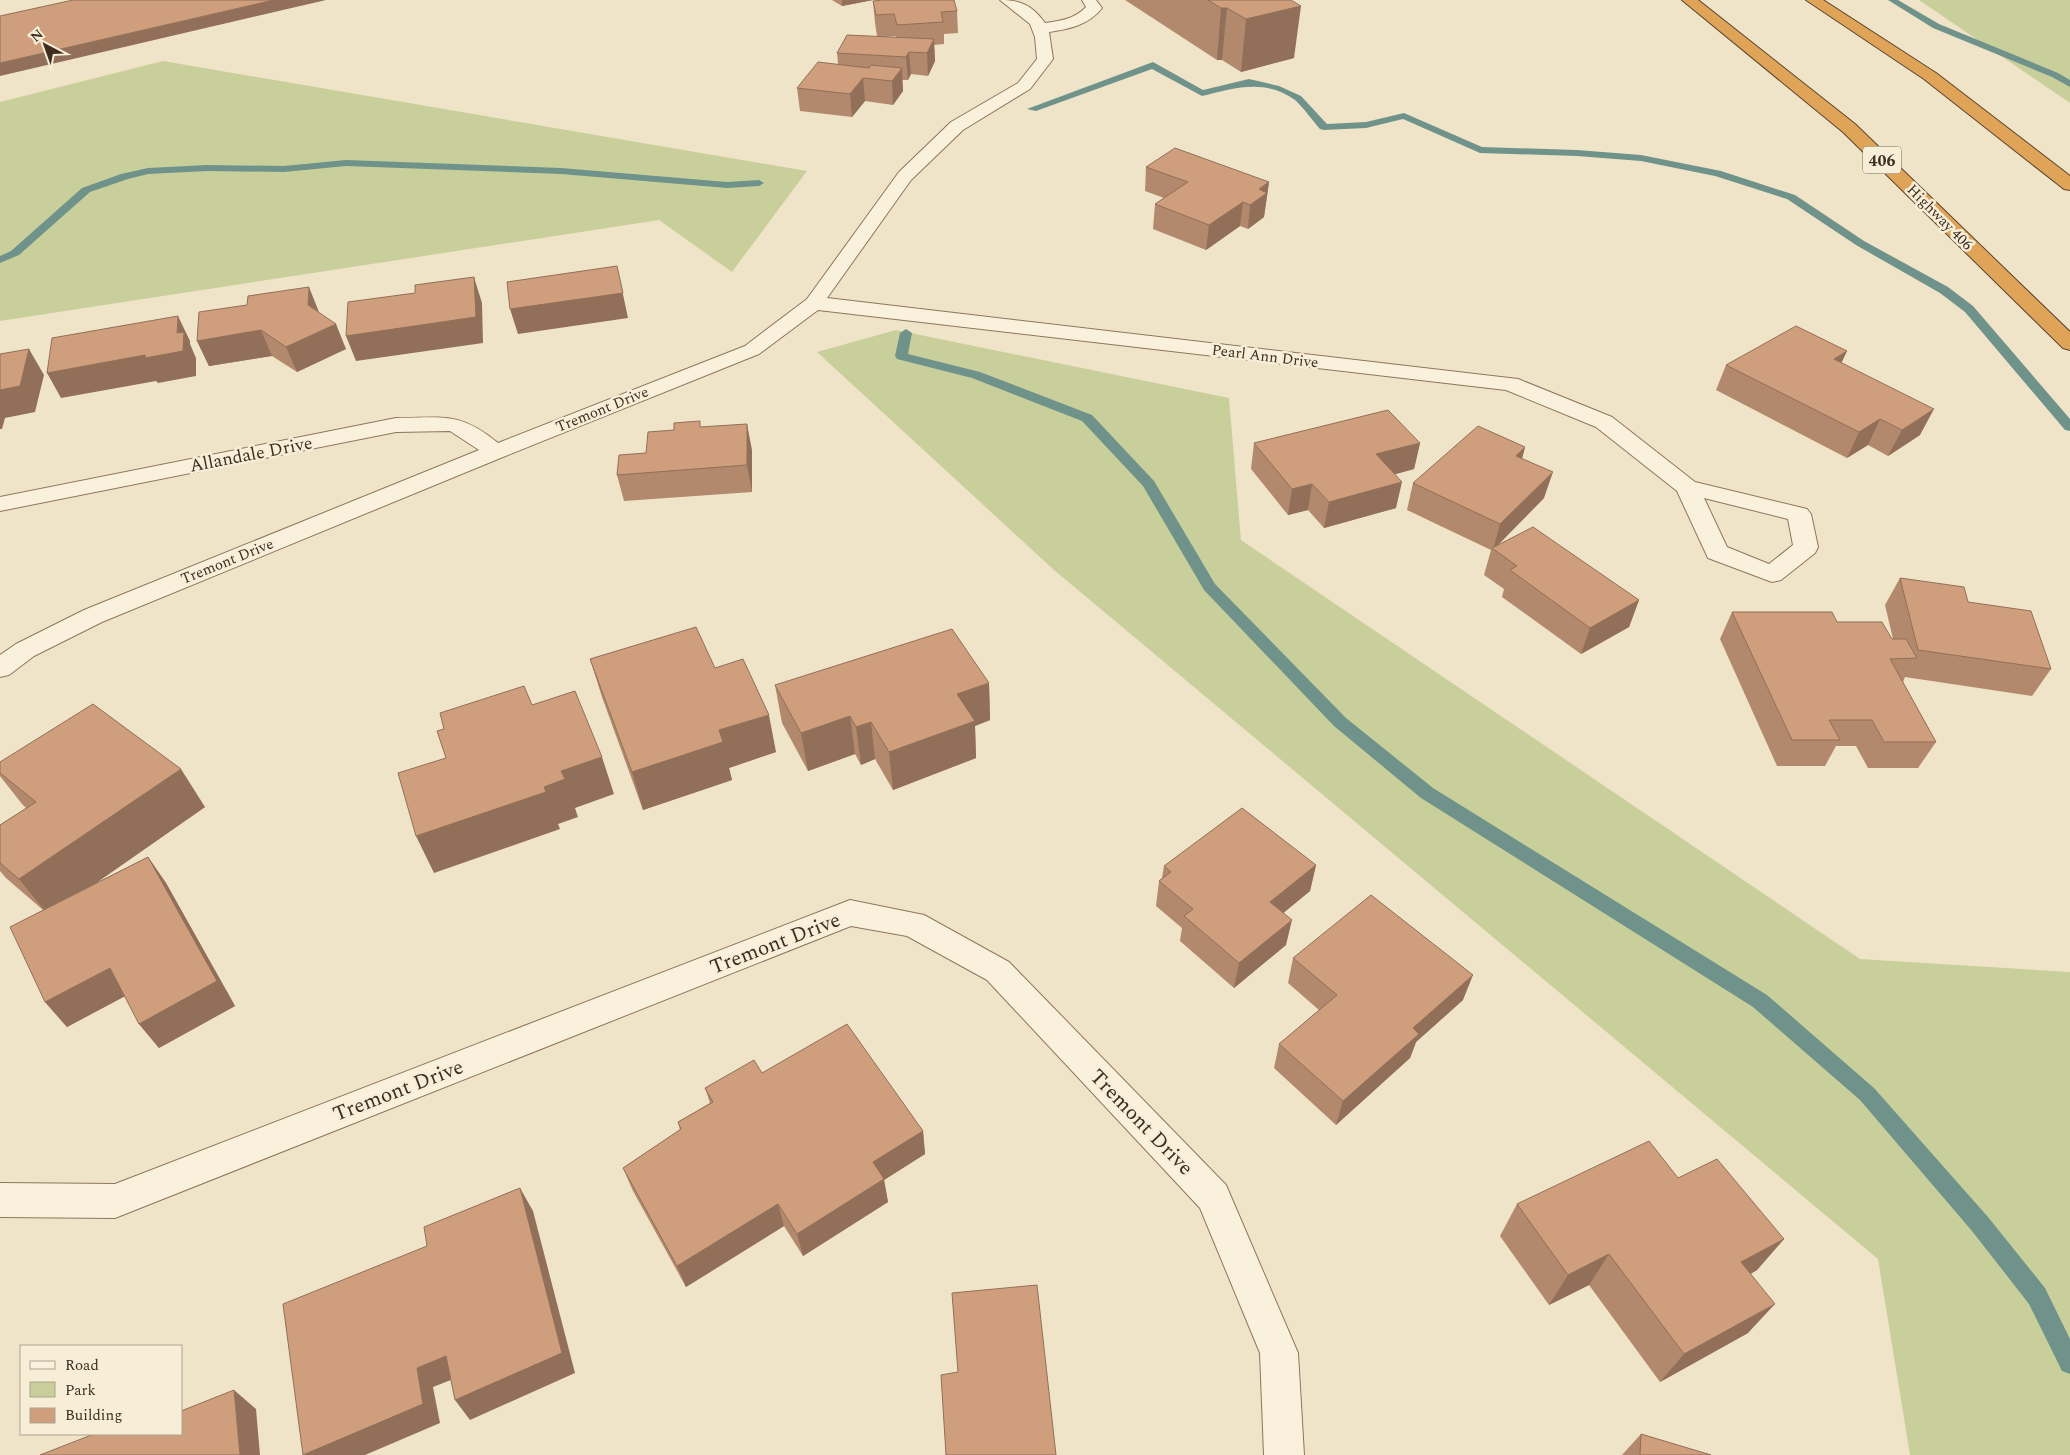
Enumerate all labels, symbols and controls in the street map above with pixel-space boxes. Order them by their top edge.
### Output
north arrow [20,20,70,70]
text: N [26,24,48,47]
road number: 406 [1863,146,1901,174]
street label: Highway 406 [1901,179,1978,256]
street label: Pearl Ann Drive [1210,339,1320,374]
street label: Tremont Drive [552,380,652,439]
street label: Allandale Drive [187,429,315,480]
street label: Tremont Drive [177,532,277,591]
street label: Tremont Drive [705,904,845,984]
street label: Tremont Drive [328,1051,468,1131]
street label: Tremont Drive [1082,1062,1201,1183]
legend [20,1345,182,1435]
text: Road [65,1354,99,1377]
text: Park [65,1379,96,1402]
text: Building [65,1404,122,1427]

